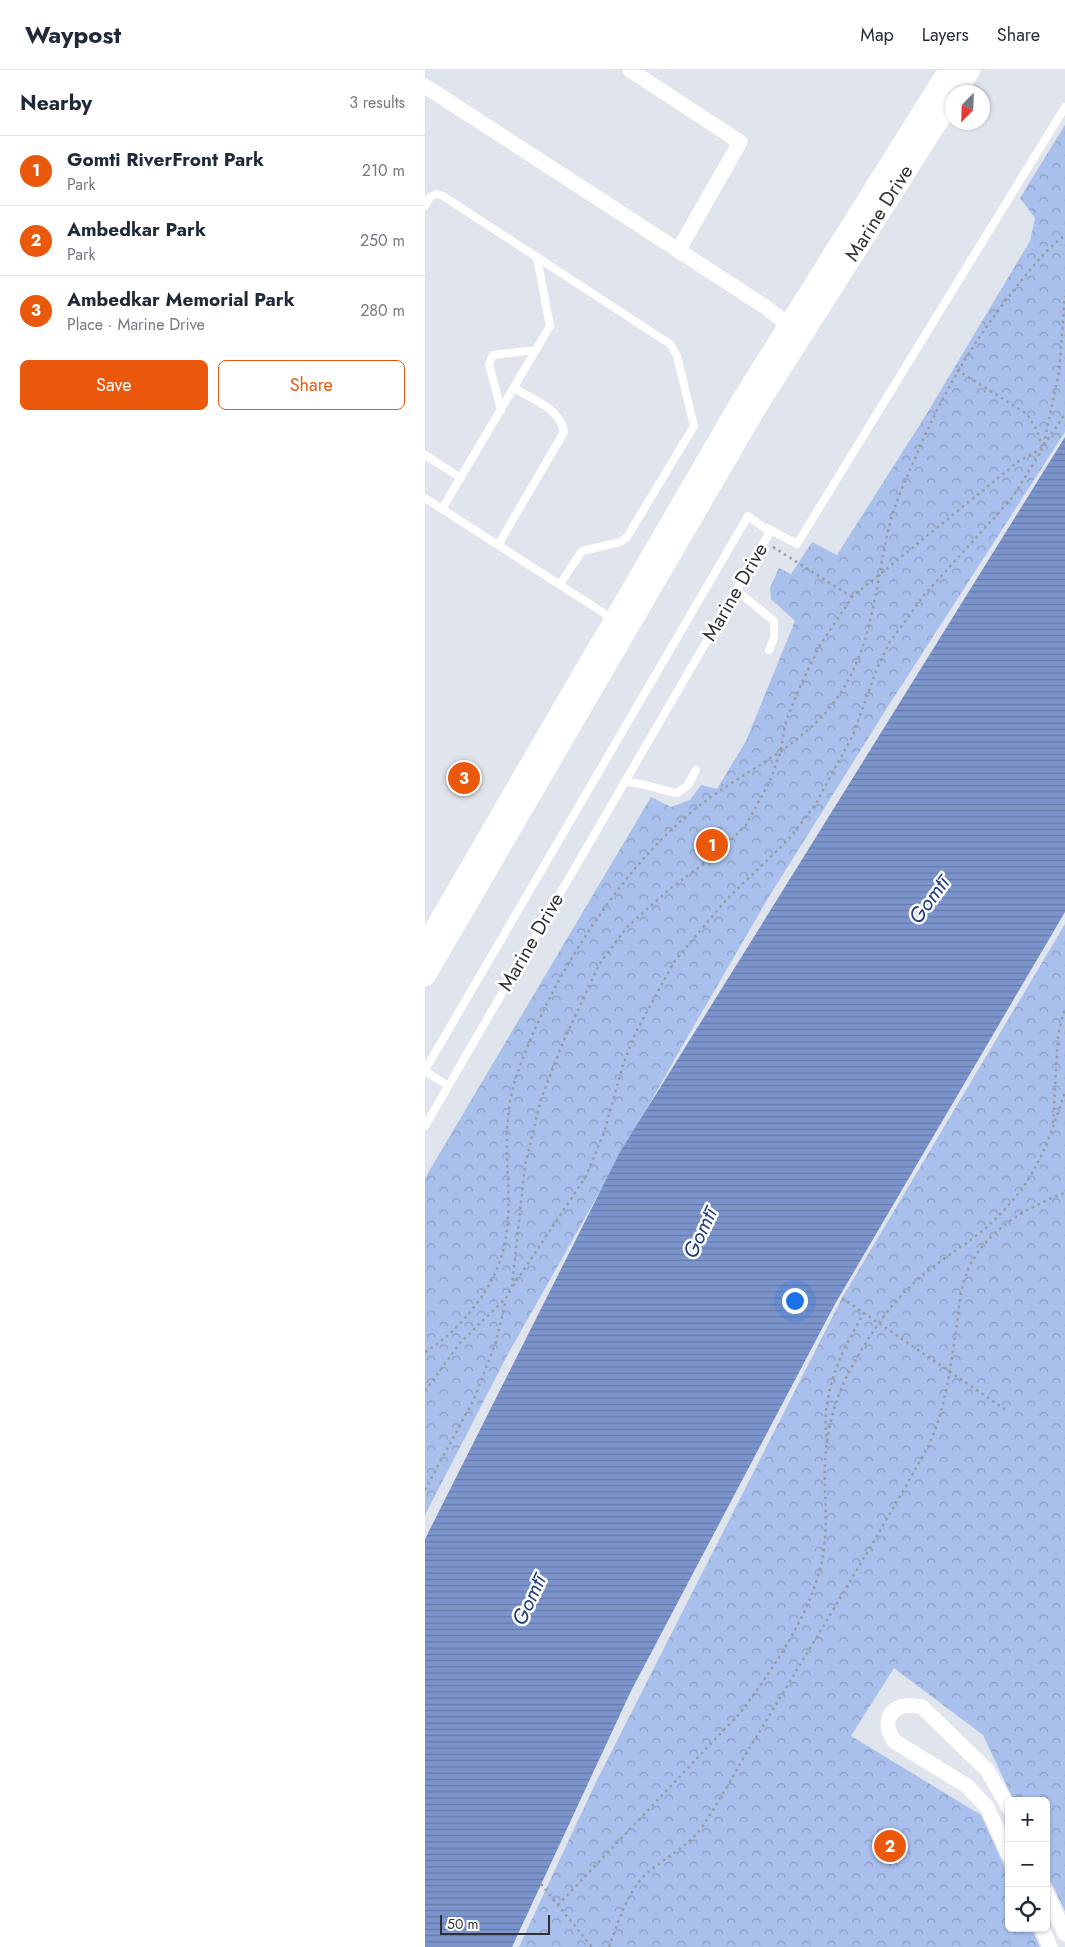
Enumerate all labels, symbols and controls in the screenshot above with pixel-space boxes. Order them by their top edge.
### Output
text: Waypost [25,17,121,52]
text: Map [860,22,894,48]
text: Layers [922,22,969,48]
text: Share [997,22,1040,48]
north arrow [945,85,990,130]
text: Nearby [20,88,92,118]
text: 3 results [349,91,405,114]
text: Gomti RiverFront Park [67,146,264,173]
text: 1 [32,159,40,182]
text: 210 m [362,159,405,182]
street label: Marine Drive [838,159,920,267]
text: Park [67,173,96,196]
text: Ambedkar Park [67,216,206,243]
text: 2 [31,229,41,252]
text: 250 m [360,229,405,252]
text: Park [67,243,96,266]
text: Ambedkar Memorial Park [67,286,295,313]
text: 3 [31,299,41,322]
text: 280 m [360,299,405,322]
text: Place · Marine Drive [67,313,205,336]
button: Save [20,360,208,410]
button: Share [218,360,405,410]
street label: Marine Drive [695,537,775,647]
pin: 3 [448,759,480,797]
pin: 1 [696,826,728,864]
water label: Gomtī [901,868,958,930]
street label: Marine Drive [491,887,571,997]
water label: Gomtī [675,1200,726,1263]
your location [782,1288,808,1314]
water label: Gomtī [504,1567,555,1630]
map controls [1005,1797,1050,1932]
button: + [1005,1797,1050,1842]
pin: 2 [874,1827,906,1865]
button: − [1005,1842,1050,1887]
button: locate [1005,1887,1050,1932]
scale bar [440,1912,550,1935]
text: 50 m [447,1914,478,1934]

